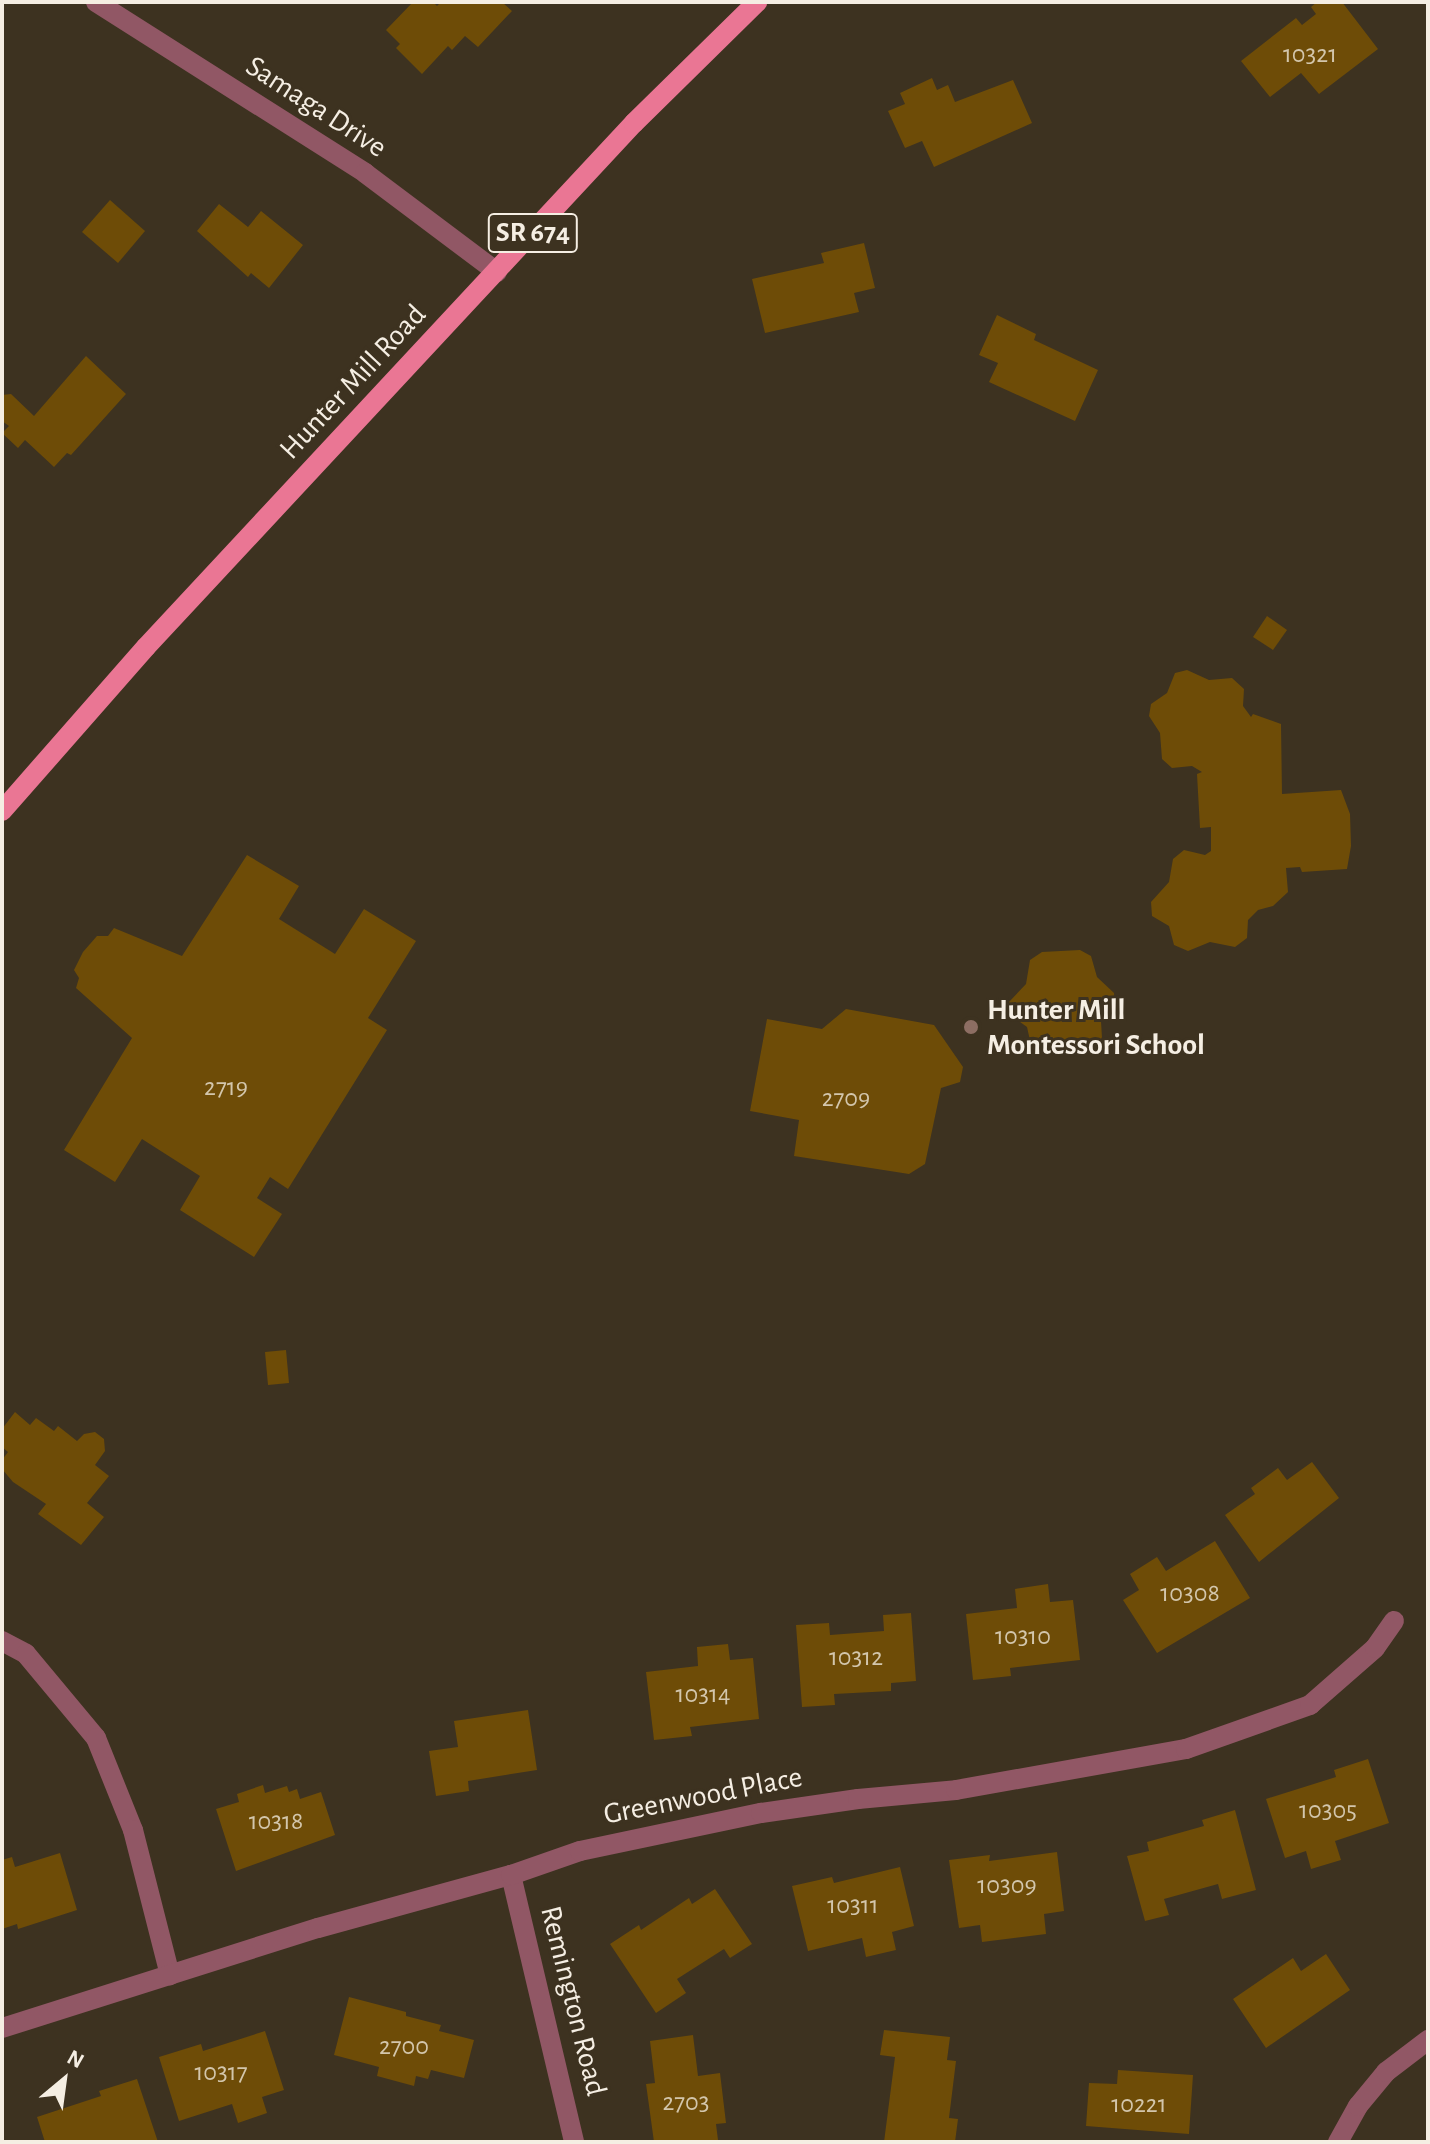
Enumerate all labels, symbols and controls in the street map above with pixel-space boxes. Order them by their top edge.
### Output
house number: 10321 [1283,39,1337,71]
street label: Samaga Drive [239,48,393,166]
road number: SR 674 [487,209,579,257]
street label: Hunter Mill Road [272,297,434,467]
place label: Hunter Mill Montessori School [987,992,1205,1062]
marker: Hunter Mill Montessori School [962,1018,980,1036]
house number: 2719 [204,1072,248,1104]
house number: 2709 [822,1083,870,1115]
house number: 10308 [1160,1578,1220,1610]
house number: 10310 [995,1621,1051,1653]
house number: 10312 [829,1642,883,1674]
house number: 10314 [676,1679,730,1711]
street label: Greenwood Place [601,1759,805,1833]
house number: 10305 [1299,1795,1357,1827]
house number: 10318 [249,1806,303,1838]
house number: 10309 [977,1870,1037,1902]
house number: 10311 [827,1890,879,1922]
street label: Remington Road [532,1902,614,2100]
house number: 2700 [379,2031,429,2063]
north arrow [24,2040,104,2120]
text: N [64,2046,88,2072]
house number: 10317 [194,2057,248,2089]
house number: 2703 [662,2087,710,2119]
house number: 10221 [1111,2089,1167,2121]

